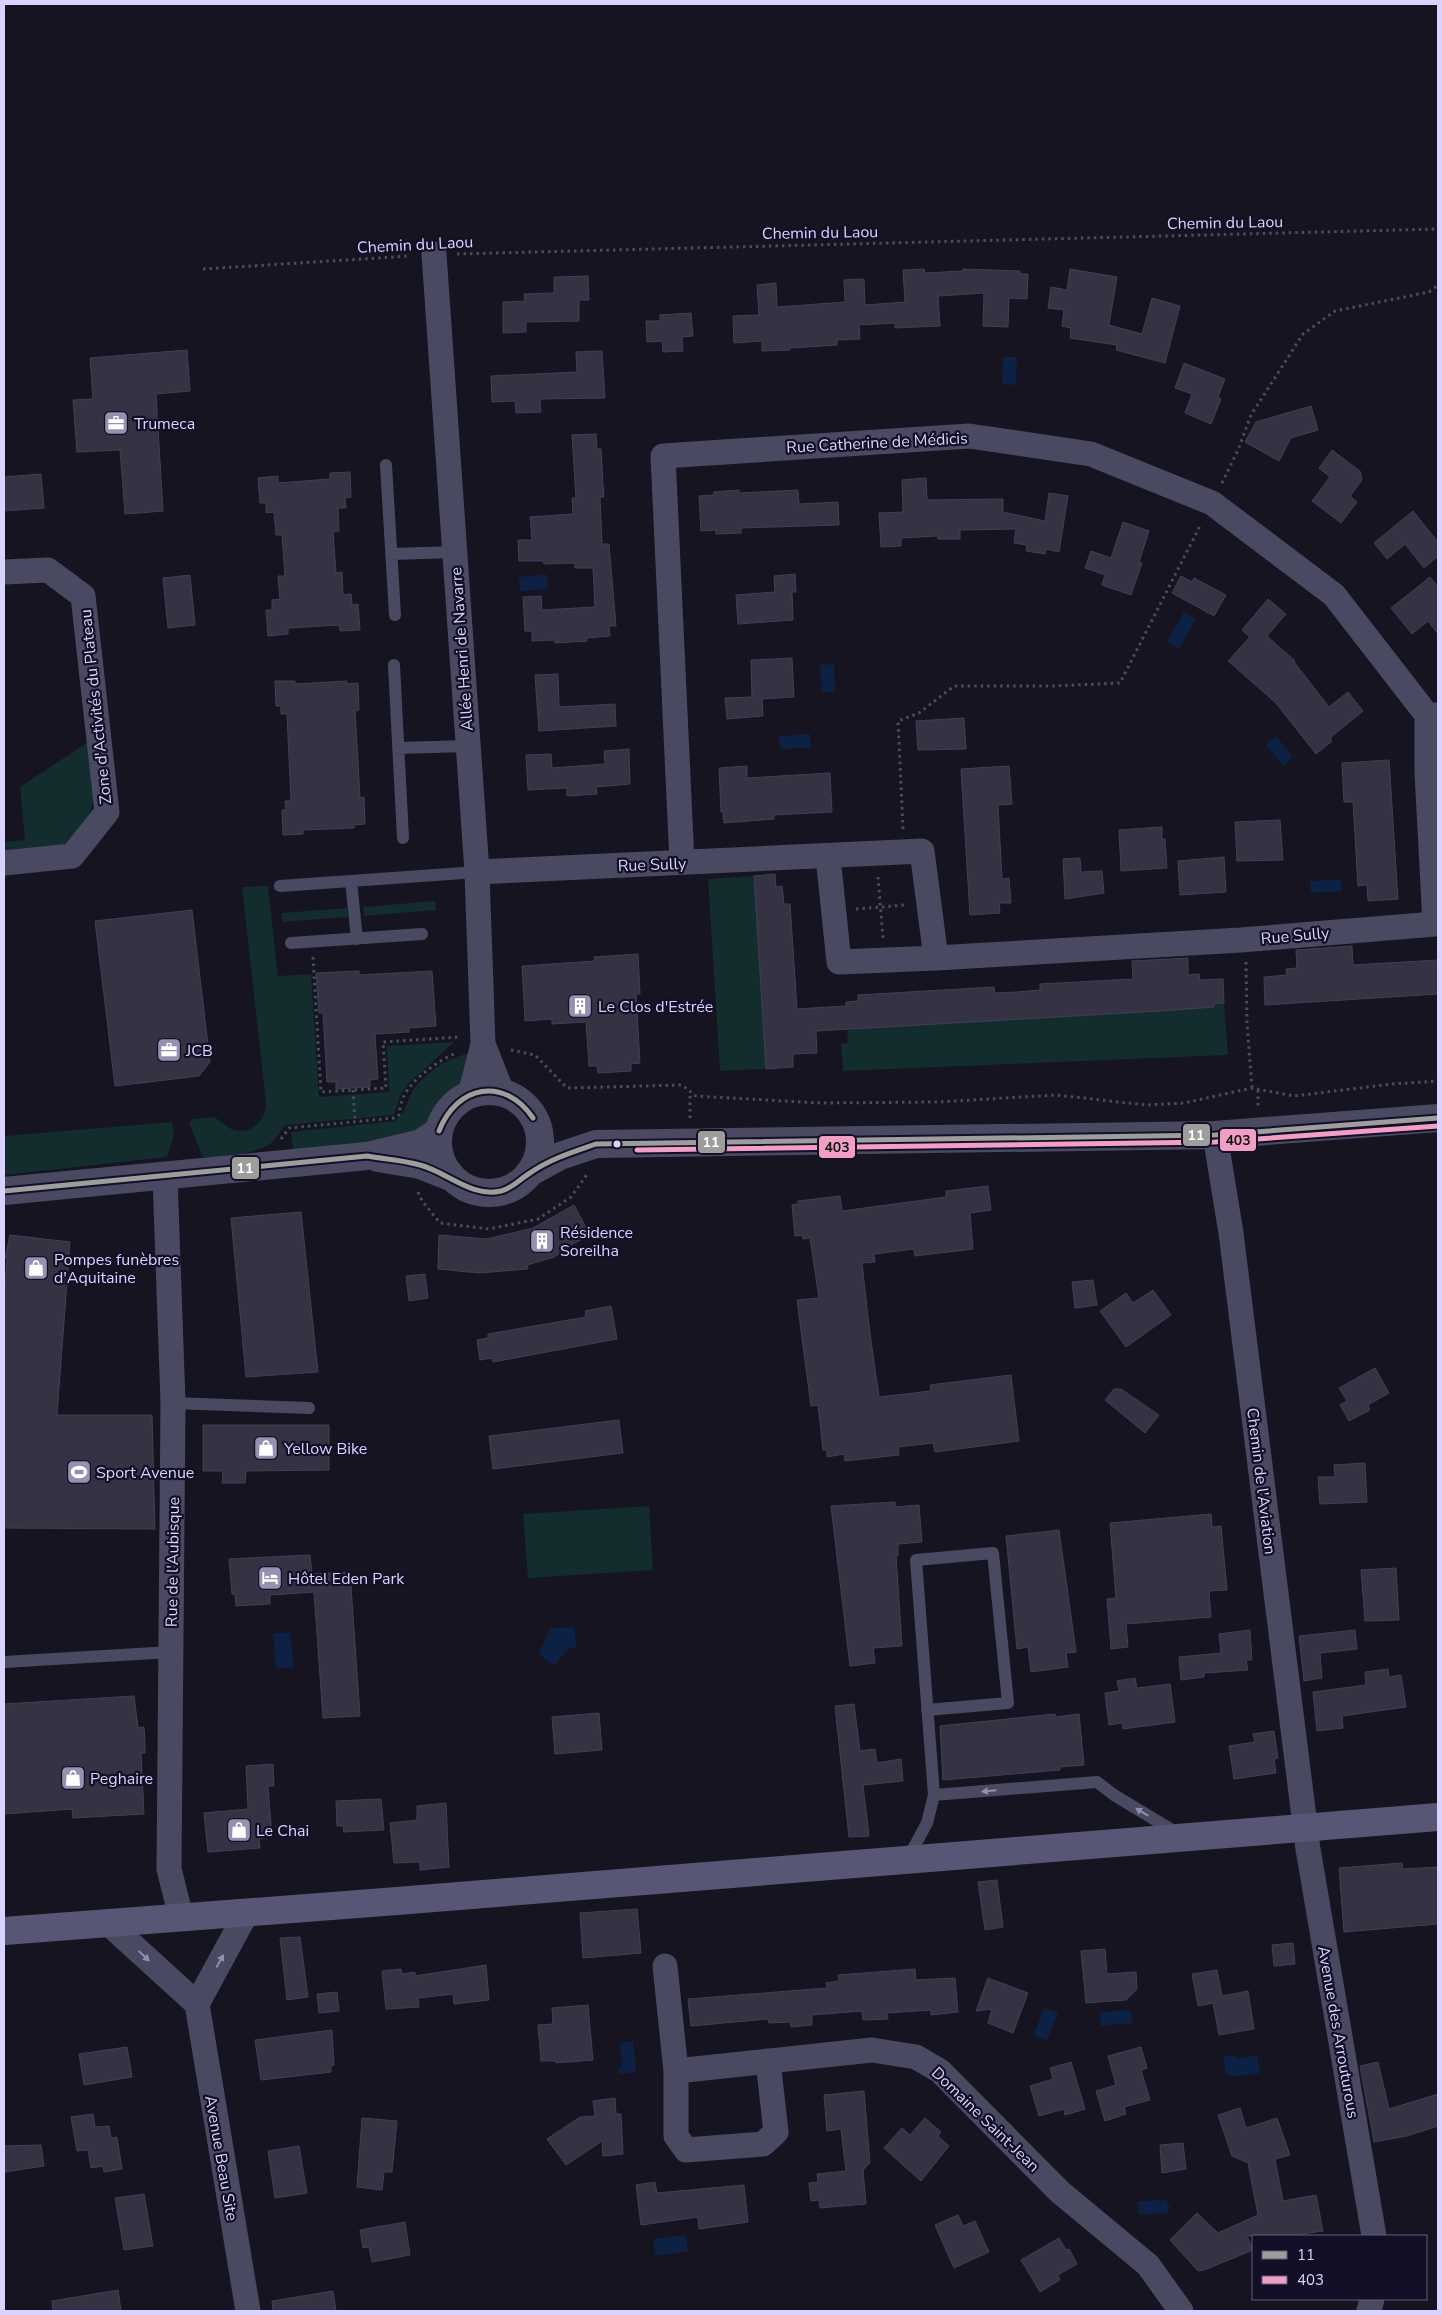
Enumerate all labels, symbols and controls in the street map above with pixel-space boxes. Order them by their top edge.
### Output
street label: Chemin du Laou [1167,211,1283,235]
street label: Chemin du Laou [762,221,878,245]
street label: Chemin du Laou [356,231,474,259]
office icon: Trumeca [103,410,129,436]
place label: Trumeca [134,413,195,435]
street label: Rue Catherine de Médicis [786,427,968,459]
street label: Allée Henri de Navarre [445,566,479,732]
street label: Zone d'Activités du Plateau [75,608,117,806]
street label: Rue Sully [617,853,687,877]
street label: Rue Sully [1260,922,1331,950]
building icon: Le Clos d'Estrée [567,993,593,1019]
place label: Le Clos d'Estrée [598,996,713,1018]
office icon: JCB [156,1037,182,1063]
place label: JCB [185,1040,213,1062]
line badge: 11 [1182,1123,1211,1147]
text: 11 [1188,1126,1204,1145]
line badge: 403 [1219,1128,1257,1152]
line badge: 11 [697,1130,726,1154]
text: 403 [1225,1131,1251,1150]
text: 11 [703,1133,719,1152]
line badge: 403 [818,1135,856,1159]
text: 403 [824,1138,850,1157]
unlabelled marker [612,1139,622,1149]
line badge: 11 [231,1156,260,1180]
text: 11 [237,1159,253,1178]
place label: Résidence Soreilha [560,1222,633,1262]
building icon: Résidence Soreilha [529,1228,555,1254]
place label: Pompes funèbres d'Aquitaine [54,1249,179,1289]
shop icon: Pompes funèbres d'Aquitaine [23,1255,49,1281]
street label: Chemin de l'Aviation [1241,1407,1281,1556]
shop icon: Yellow Bike [253,1435,279,1461]
place label: Yellow Bike [283,1438,367,1460]
sports icon: Sport Avenue [66,1459,92,1485]
place label: Sport Avenue [96,1462,194,1484]
street label: Rue de l'Aubisque [161,1497,185,1627]
hotel icon: Hôtel Eden Park [257,1565,283,1591]
place label: Hôtel Eden Park [288,1568,405,1590]
shop icon: Peghaire [60,1765,86,1791]
place label: Peghaire [90,1768,153,1790]
one-way arrow [981,1787,997,1795]
one-way arrow [1135,1807,1148,1816]
shop icon: Le Chai [226,1817,252,1843]
place label: Le Chai [256,1820,309,1842]
street label: Avenue des Arrouturous [1312,1944,1364,2120]
one-way arrow [138,1950,150,1962]
one-way arrow [216,1954,224,1969]
street label: Domaine Saint-Jean [926,2062,1044,2177]
street label: Avenue Beau Site [199,2094,243,2223]
legend [1252,2235,1427,2300]
text: 11 [1297,2245,1315,2265]
text: 403 [1297,2270,1324,2290]

